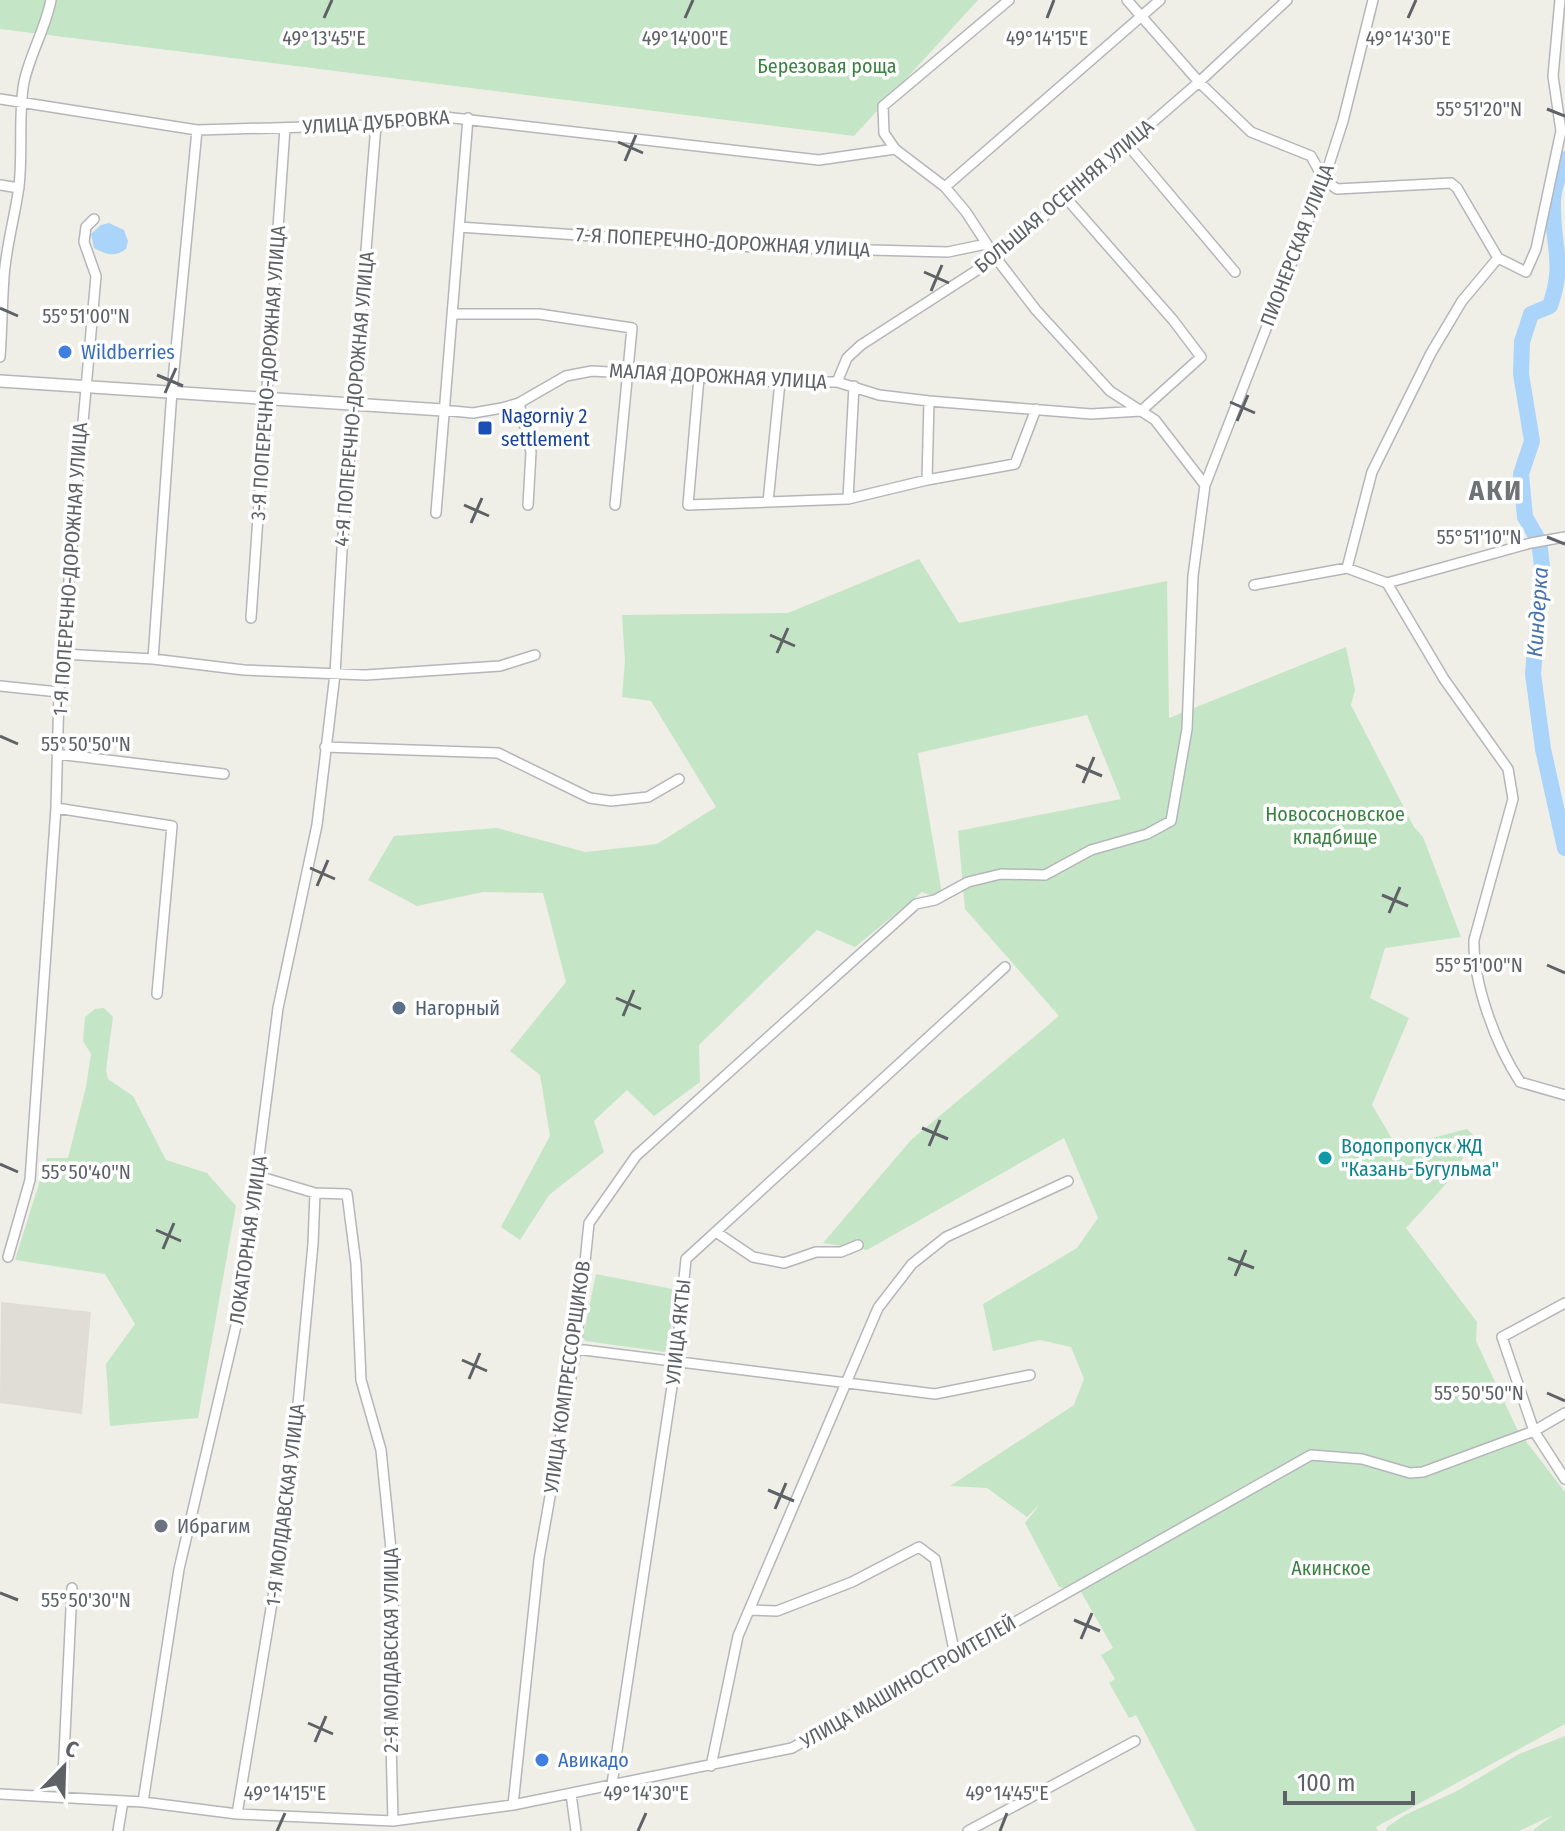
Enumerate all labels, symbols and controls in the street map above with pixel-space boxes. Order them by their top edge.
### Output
text: 49°13'45"E [282,26,366,50]
text: 49°14'00"E [642,26,728,50]
text: 49°14'15"E [1006,26,1088,50]
text: 49°14'30"E [1365,26,1451,50]
park label: Березовая роща [757,54,897,78]
text: 55°51'20"N [1436,97,1522,121]
street label: УЛИЦА ДУБРОВКА [301,105,451,139]
street label: БОЛЬШАЯ ОСЕННЯЯ УЛИЦА [970,114,1159,278]
street label: ПИОНЕРСКАЯ УЛИЦА [1255,160,1339,329]
street label: 7-Я ПОПЕРЕЧНО-ДОРОЖНАЯ УЛИЦА [575,222,871,262]
street label: 3-Я ПОПЕРЕЧНО-ДОРОЖНАЯ УЛИЦА [246,224,290,521]
street label: 4-Я ПОПЕРЕЧНО-ДОРОЖНАЯ УЛИЦА [329,250,379,548]
text: 55°51'00"N [42,304,130,328]
place label: Wildberries [81,340,175,364]
marker: Wildberries [56,343,74,361]
street label: МАЛАЯ ДОРОЖНАЯ УЛИЦА [609,358,828,394]
place label: Nagorniy 2 settlement [501,404,590,451]
marker: Nagorniy 2 settlement [476,419,494,437]
street label: 1-Я ПОПЕРЕЧНО-ДОРОЖНАЯ УЛИЦА [48,421,92,717]
district label: АКИ [1468,474,1523,507]
text: 55°51'10"N [1436,525,1522,549]
water label: Киндерка [1521,566,1554,658]
text: 55°50'50"N [41,732,131,756]
park label: Новососновское кладбище [1265,802,1405,849]
text: 55°51'00"N [1435,953,1523,977]
place label: Нагорный [415,996,500,1020]
marker: Нагорный [390,999,408,1017]
place label: Водопропуск ЖД "Казань-Бугульма" [1341,1134,1499,1181]
marker: Водопропуск ЖД "Казань-Бугульма" [1316,1149,1334,1167]
street label: ЛОКАТОРНАЯ УЛИЦА [224,1154,272,1326]
text: 55°50'40"N [41,1160,131,1184]
street label: УЛИЦА КОМПРЕССОРЩИКОВ [539,1259,595,1496]
street label: УЛИЦА ЯКТЫ [660,1278,695,1387]
text: 55°50'50"N [1434,1381,1524,1405]
street label: 1-Я МОЛДАВСКАЯ УЛИЦА [261,1402,309,1608]
place label: Ибрагим [177,1514,250,1538]
marker: Ибрагим [152,1517,170,1535]
street label: 2-Я МОЛДАВСКАЯ УЛИЦА [379,1547,403,1752]
park label: Акинское [1291,1556,1371,1580]
text: 55°50'30"N [41,1588,131,1612]
street label: УЛИЦА МАШИНОСТРОИТЕЛЕЙ [795,1610,1020,1754]
north arrow [24,1727,104,1807]
text: С [61,1734,83,1764]
place label: Авикадо [558,1748,629,1772]
marker: Авикадо [533,1751,551,1769]
scale bar [1285,1755,1413,1805]
text: 100 m [1297,1769,1355,1797]
text: 49°14'15"E [244,1781,326,1805]
text: 49°14'30"E [603,1781,689,1805]
text: 49°14'45"E [965,1781,1049,1805]

